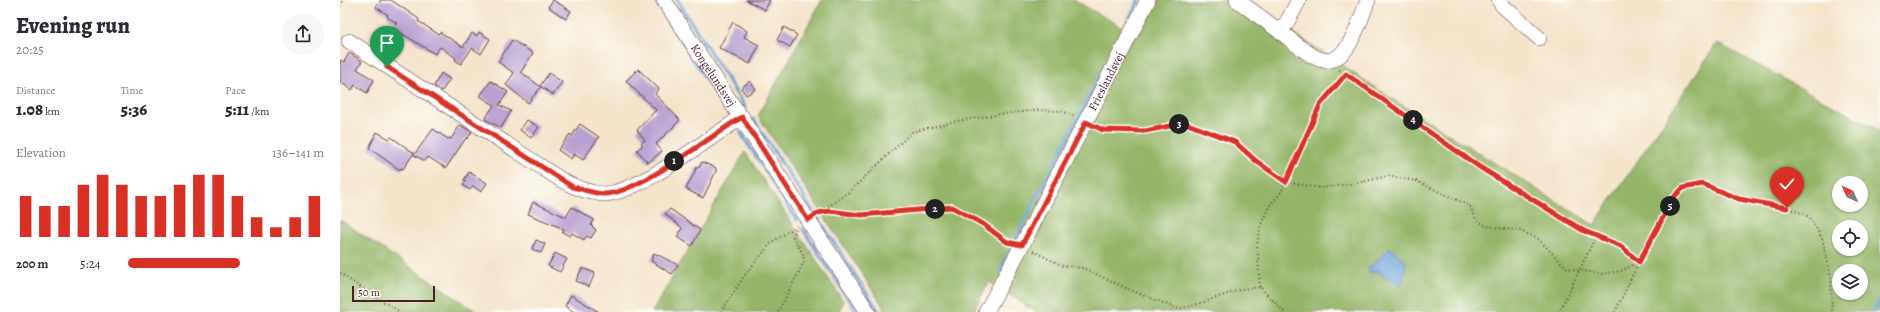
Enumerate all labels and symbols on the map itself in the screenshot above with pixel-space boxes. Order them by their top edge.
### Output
pin [370,26,404,67]
street label: Kongelundsvej [687,41,740,110]
street label: Frieslandsvej [1084,49,1128,114]
pin: 4 [1403,110,1423,130]
pin: 3 [1169,114,1189,134]
pin: 1 [664,151,684,171]
pin [1770,167,1804,208]
north arrow [1832,176,1868,212]
pin: 5 [1660,196,1680,216]
pin: 2 [925,199,945,219]
scale bar [352,284,435,303]

